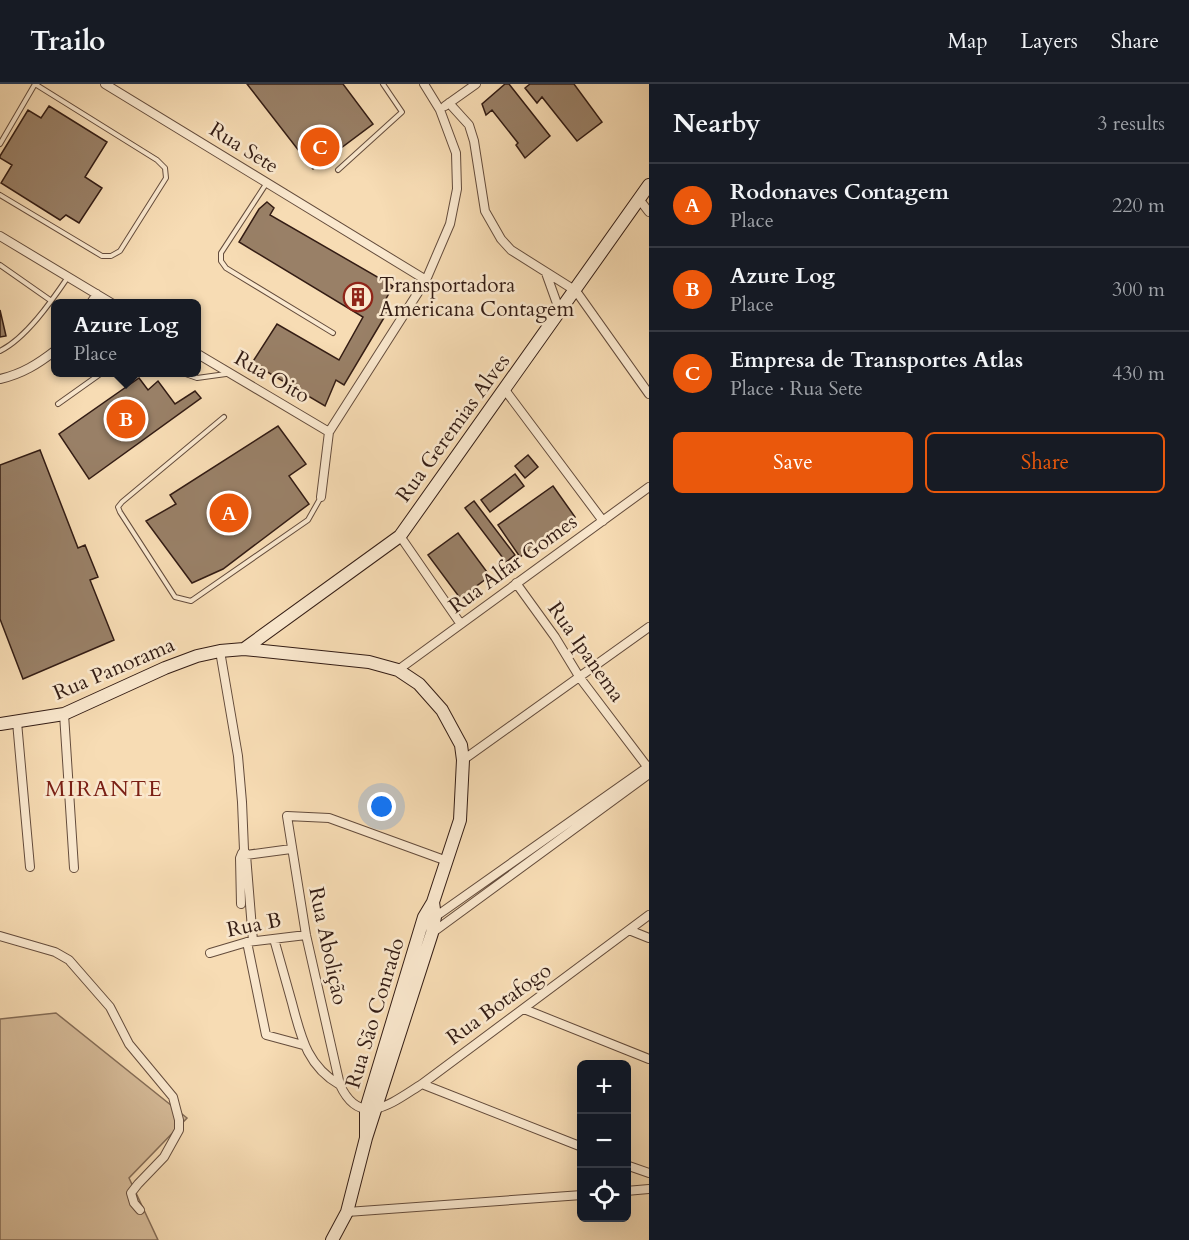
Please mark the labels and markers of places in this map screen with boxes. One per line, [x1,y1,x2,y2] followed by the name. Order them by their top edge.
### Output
[300,124,340,170] pin: C
[379,271,574,324] place label: Transportadora Americana Contagem
[342,281,374,313] building icon: Transportadora Americana Contagem
[106,396,146,442] pin: B
[210,490,248,536] pin: A

